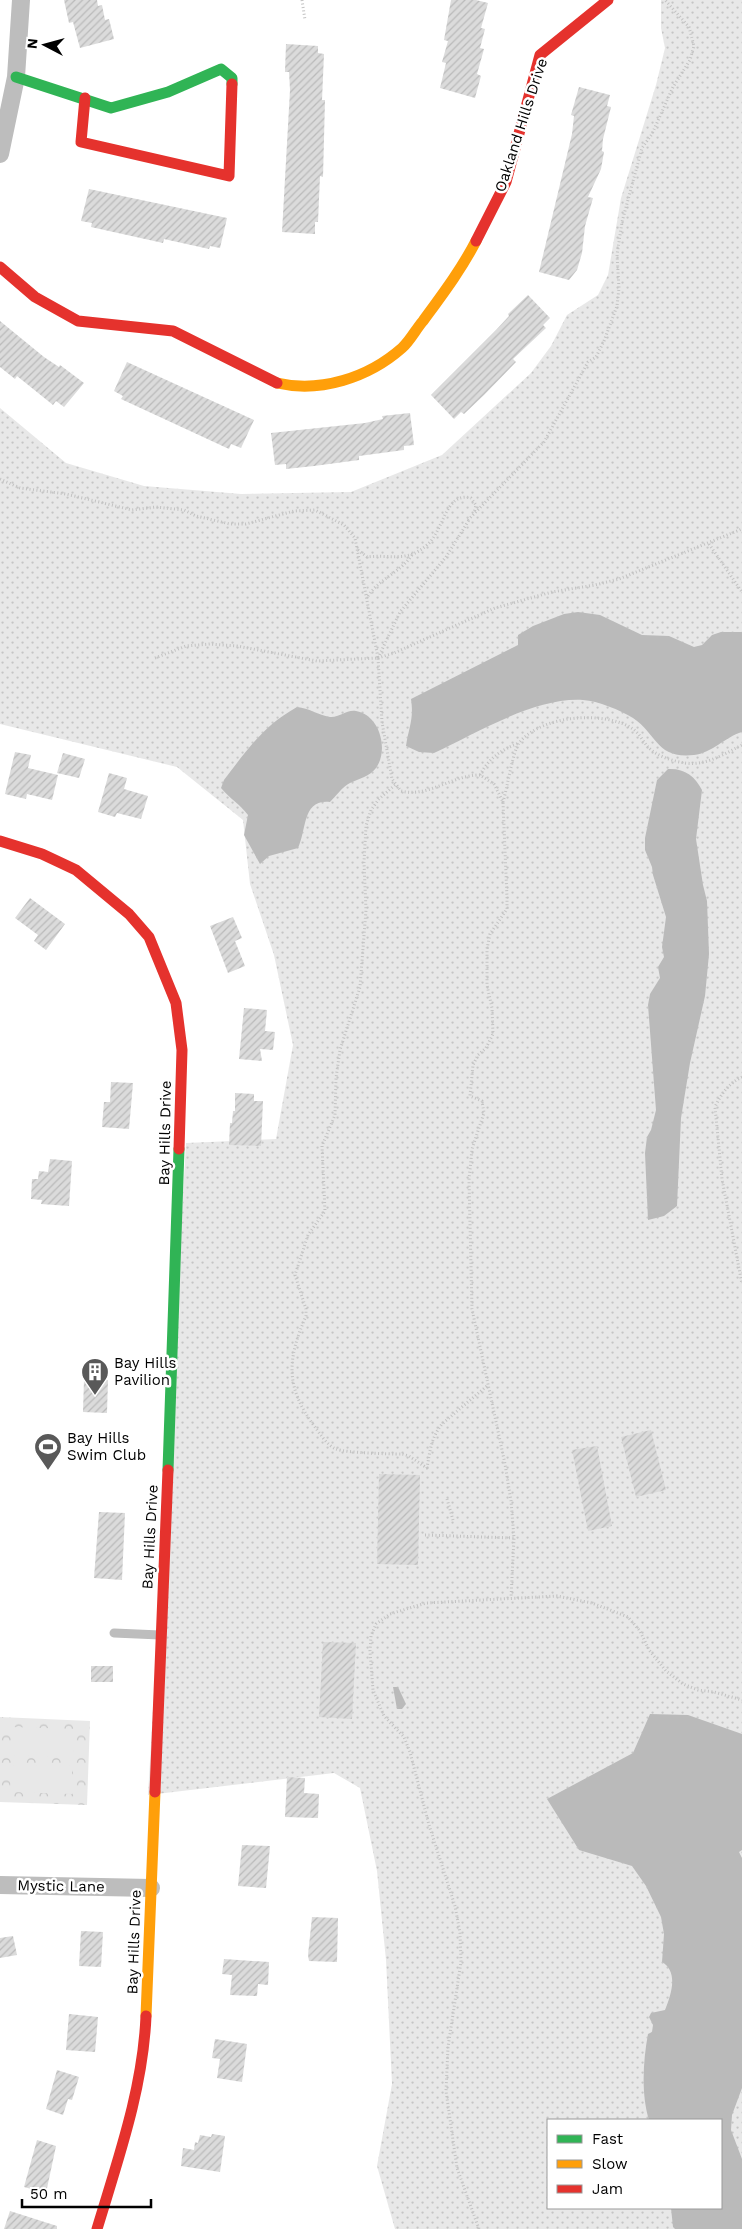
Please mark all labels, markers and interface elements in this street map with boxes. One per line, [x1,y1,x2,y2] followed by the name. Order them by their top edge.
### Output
[20,20,70,70] north arrow
[24,38,41,50] text: N
[491,56,551,194] street label: Oakland Hills Drive
[155,1080,175,1186] street label: Bay Hills Drive
[114,1354,177,1389] place label: Bay Hills Pavilion
[80,1357,110,1396] building icon: Bay Hills Pavilion
[67,1429,146,1464] place label: Bay Hills Swim Club
[33,1432,63,1471] sports icon: Bay Hills Swim Club
[138,1484,162,1590] street label: Bay Hills Drive
[17,1876,105,1896] street label: Mystic Lane
[123,1889,145,1995] street label: Bay Hills Drive
[547,2119,722,2209] legend
[592,2130,624,2148] text: Fast
[592,2155,628,2173] text: Slow
[22,2176,151,2208] scale bar
[592,2180,623,2198] text: Jam
[30,2185,67,2203] text: 50 m

